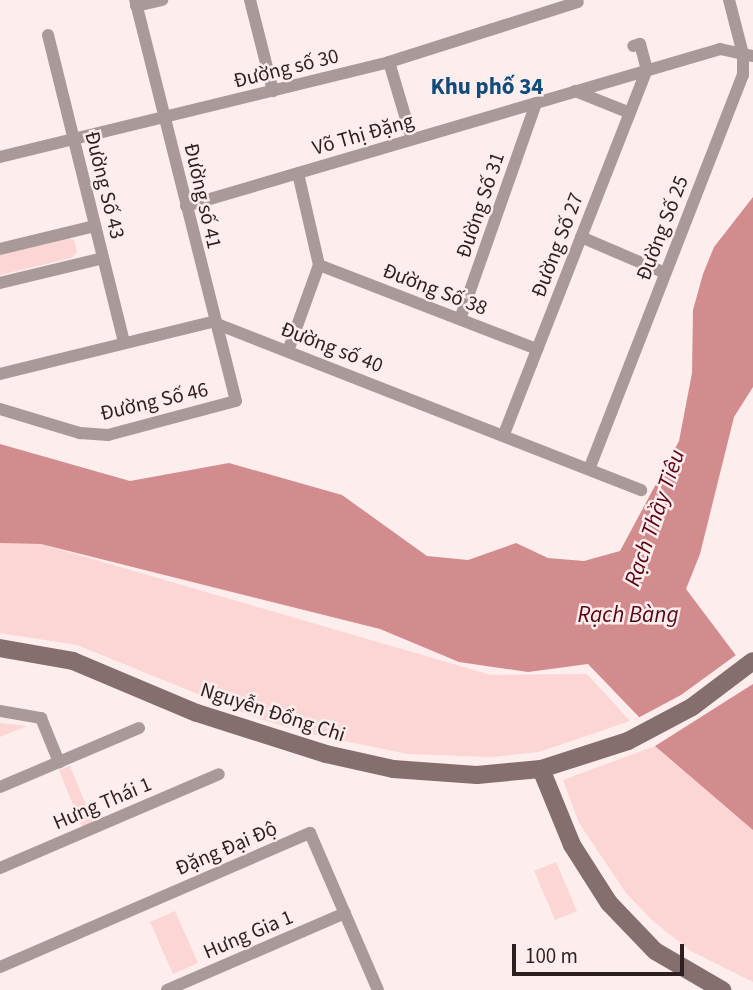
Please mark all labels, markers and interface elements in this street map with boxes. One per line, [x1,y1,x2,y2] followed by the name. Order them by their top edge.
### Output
[231,43,341,93] street label: Đường số 30
[431,73,543,101] district label: Khu phố 34
[309,108,417,160] street label: Võ Thị Đặng
[79,129,131,241] street label: Đường Số 43
[179,141,227,251] street label: Đường số 41
[450,149,510,261] street label: Đường Số 31
[631,172,693,284] street label: Đường Số 25
[526,189,588,301] street label: Đường Số 27
[379,258,491,320] street label: Đường Số 38
[277,316,387,378] street label: Đường số 40
[98,376,210,426] street label: Đường Số 46
[619,446,691,590] water label: Rạch Thầy Tiêu
[577,601,679,629] water label: Rạch Bàng
[197,677,349,747] street label: Nguyễn Đổng Chi
[49,771,155,835] street label: Hưng Thái 1
[171,815,281,881] street label: Đặng Đại Độ
[199,904,297,964] street label: Hưng Gia 1
[515,930,686,974] scale bar
[525,941,578,971] text: 100 m

